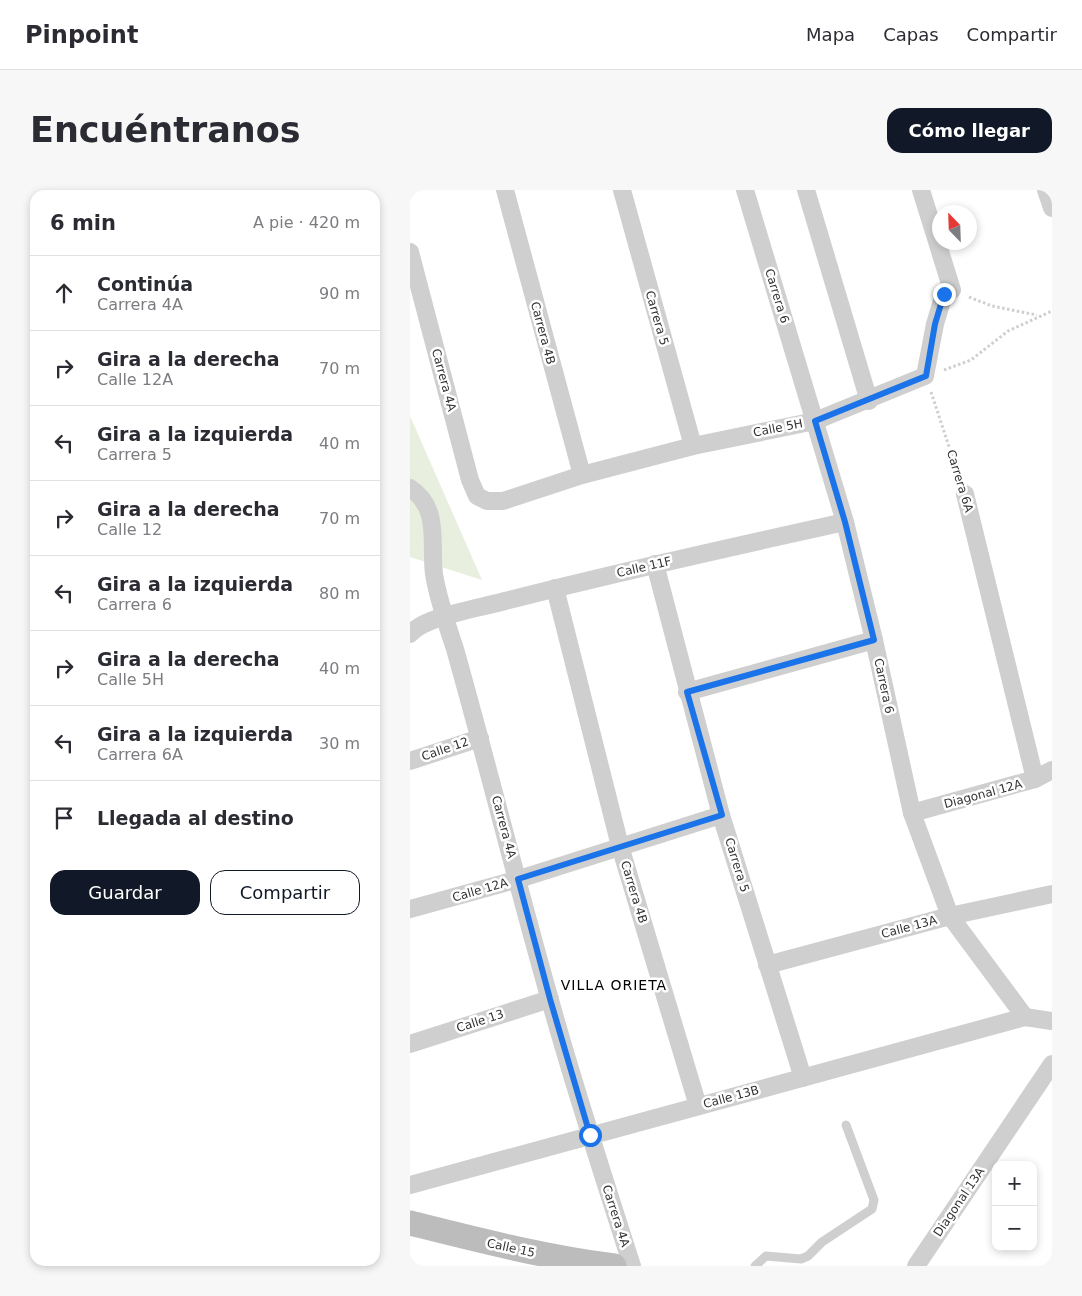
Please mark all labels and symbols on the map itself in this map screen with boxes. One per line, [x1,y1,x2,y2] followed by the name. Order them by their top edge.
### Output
[932,205,977,250] north arrow
[762,267,792,325] street label: Carrera 6
[933,283,956,306] route end
[643,289,671,347] street label: Carrera 5
[528,300,558,366] street label: Carrera 4B
[429,347,459,414] street label: Carrera 4A
[752,416,804,440] street label: Calle 5H
[944,448,976,515] street label: Carrera 6A
[615,554,673,580] street label: Calle 11F
[871,657,897,715] street label: Carrera 6
[420,734,470,764] street label: Calle 12
[942,777,1024,811] street label: Diagonal 12A
[489,794,519,861] street label: Carrera 4A
[722,836,752,894] street label: Carrera 5
[618,859,650,925] street label: Carrera 4B
[451,875,510,905] street label: Calle 12A
[880,913,939,941] street label: Calle 13A
[561,977,667,993] district label: VILLA ORIETA
[455,1007,505,1035] street label: Calle 13
[702,1083,760,1111] street label: Calle 13B
[579,1124,602,1147] route start
[931,1164,988,1239] street label: Diagonal 13A
[599,1183,633,1250] street label: Carrera 4A
[486,1236,536,1260] street label: Calle 15

